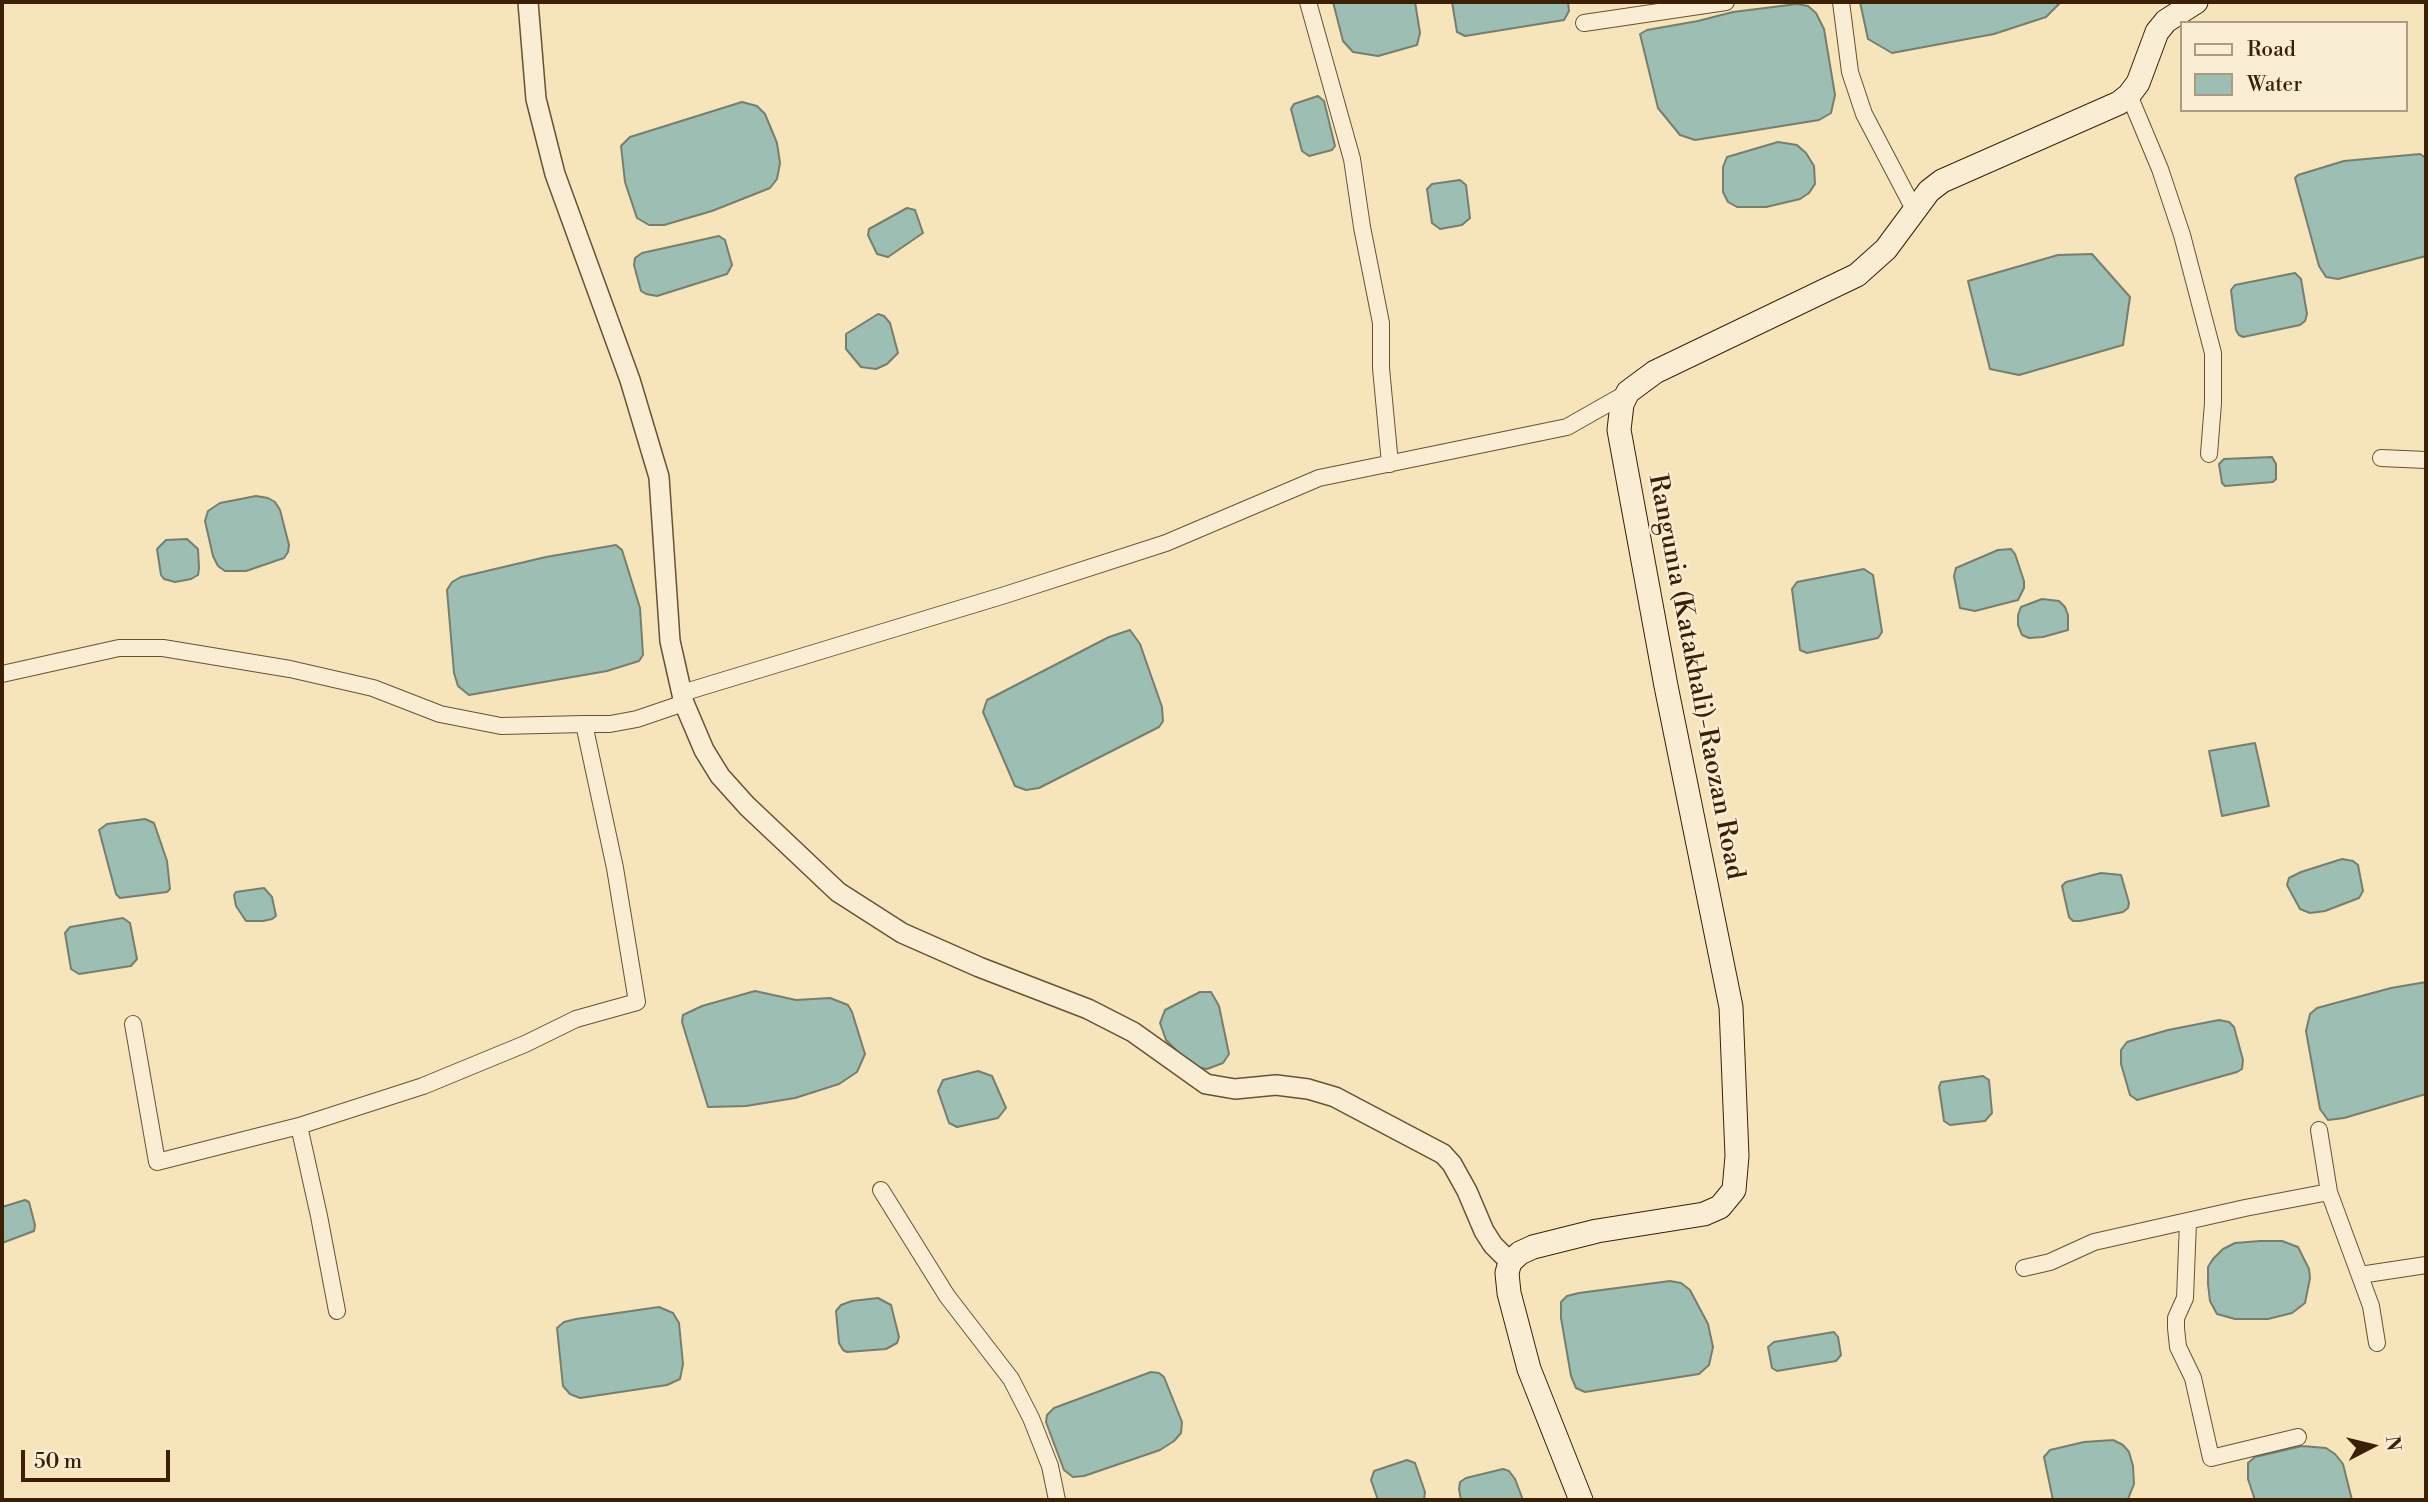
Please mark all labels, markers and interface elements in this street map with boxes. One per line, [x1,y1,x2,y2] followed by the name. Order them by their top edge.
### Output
[2180,21,2407,112] legend
[2247,37,2296,63] text: Road
[2247,72,2302,98] text: Water
[1640,472,1750,882] street label: Rangunia (Katakhali)-Raozan Road
[2337,1411,2407,1481] north arrow
[2380,1435,2406,1452] text: N
[24,1436,173,1480] scale bar
[34,1449,82,1475] text: 50 m

